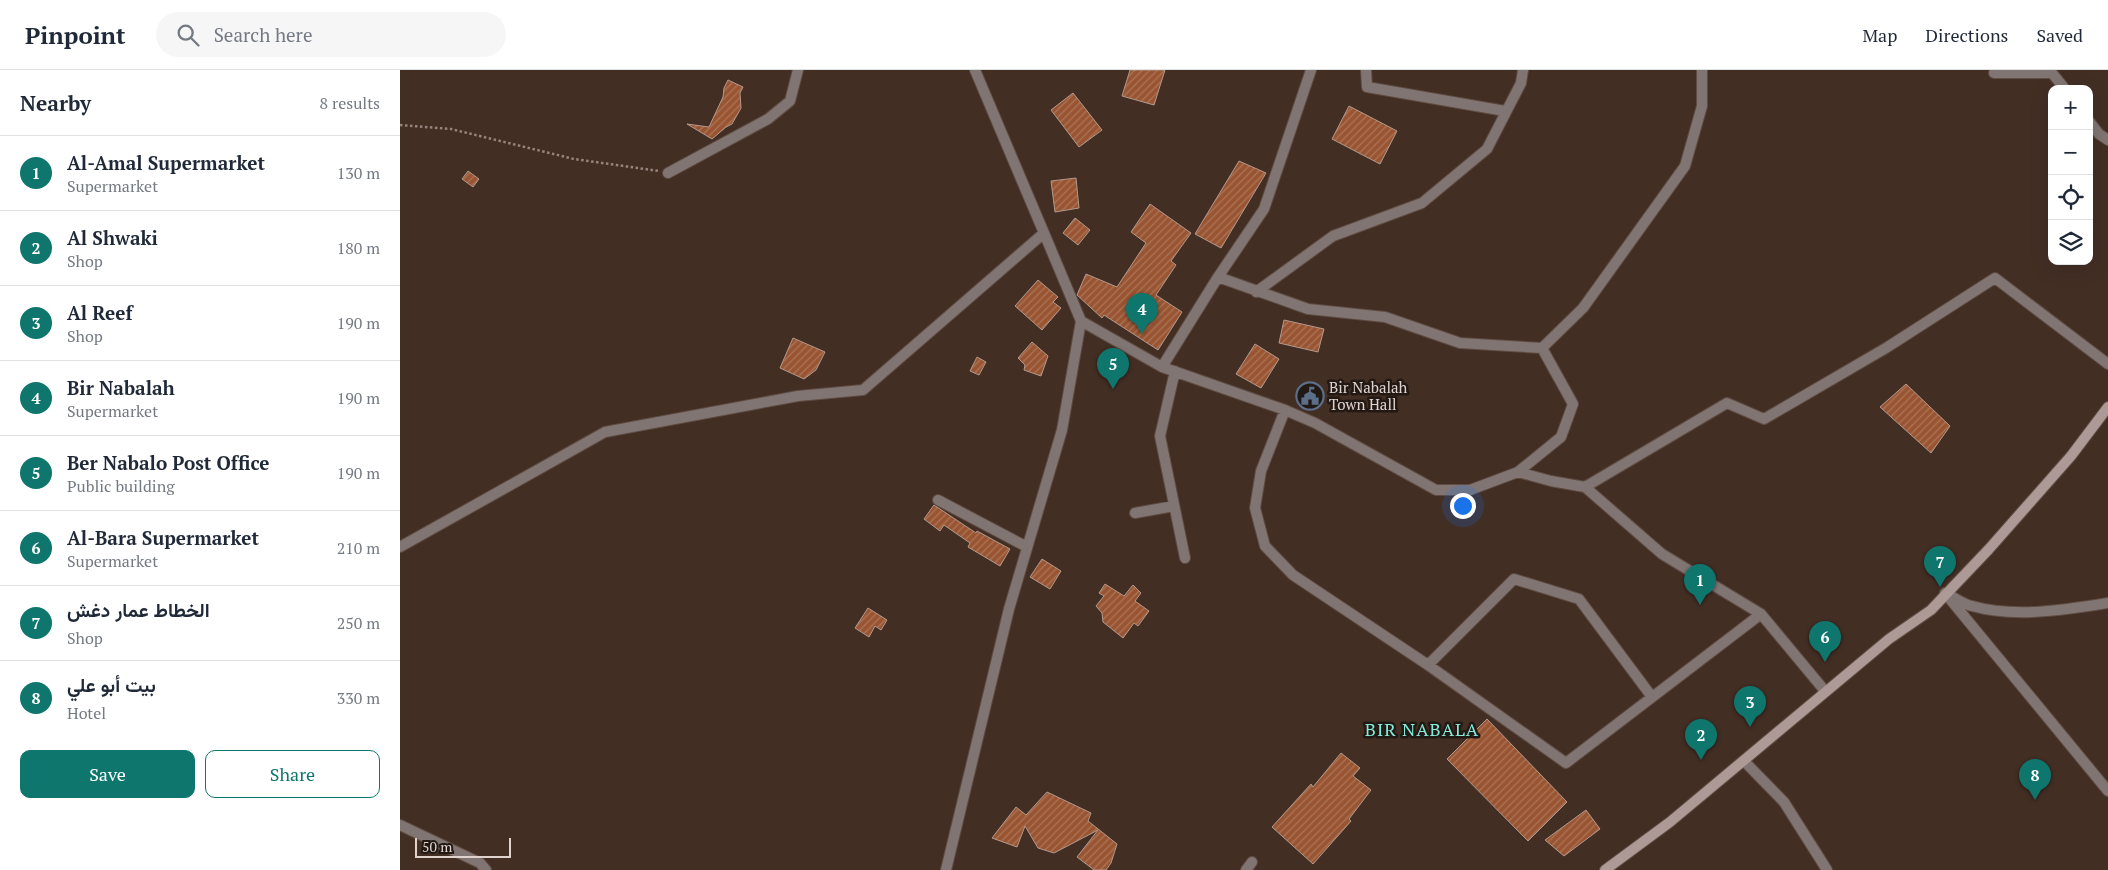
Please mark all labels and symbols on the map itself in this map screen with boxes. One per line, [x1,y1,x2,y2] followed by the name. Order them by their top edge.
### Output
[1126,293,1158,334] pin: 4
[1097,348,1129,389] pin: 5
[1329,377,1408,414] place label: Bir Nabalah Town Hall
[1295,381,1325,411] public building icon: Bir Nabalah Town Hall
[1450,493,1476,519] your location
[1924,546,1956,587] pin: 7
[1684,564,1716,605] pin: 1
[1809,621,1841,662] pin: 6
[1734,686,1766,727] pin: 3
[1365,717,1479,741] district label: BIR NABALA
[1685,719,1717,760] pin: 2
[2019,759,2051,800] pin: 8
[415,835,511,858] scale bar

